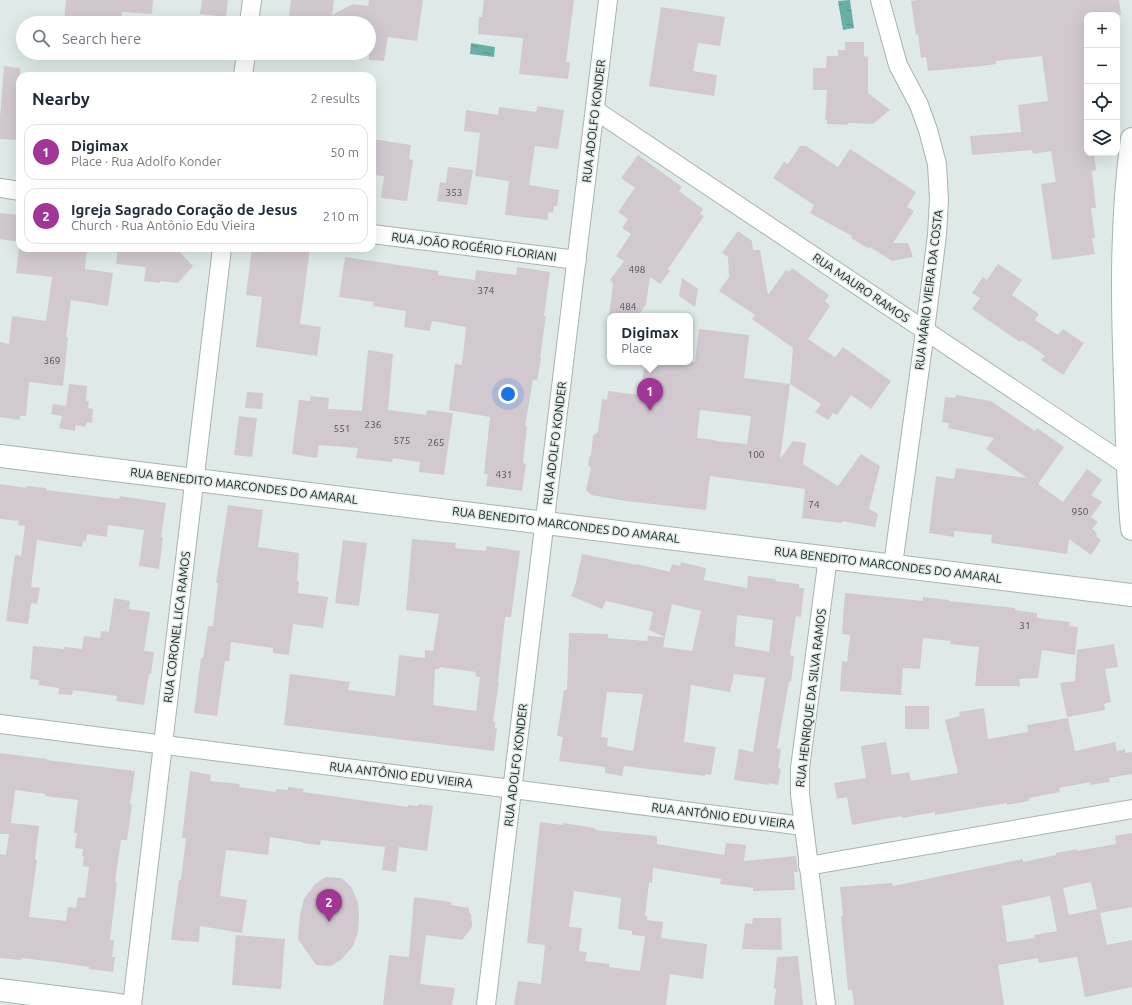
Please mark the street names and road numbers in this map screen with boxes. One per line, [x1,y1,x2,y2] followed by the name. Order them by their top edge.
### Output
[580,58,608,183] street label: RUA ADOLFO KONDER
[912,209,945,371] street label: RUA MÁRIO VIEIRA DA COSTA
[391,230,557,263] street label: RUA JOÃO ROGÉRIO FLORIANI
[810,250,912,325] street label: RUA MAURO RAMOS
[541,380,569,505] street label: RUA ADOLFO KONDER
[130,465,359,506] street label: RUA BENEDITO MARCONDES DO AMARAL
[452,504,681,545] street label: RUA BENEDITO MARCONDES DO AMARAL
[774,544,1003,585] street label: RUA BENEDITO MARCONDES DO AMARAL
[161,550,192,704] street label: RUA CORONEL LICA RAMOS
[793,608,828,788] street label: RUA HENRIQUE DA SILVA RAMOS
[502,702,530,827] street label: RUA ADOLFO KONDER
[329,759,474,790] street label: RUA ANTÔNIO EDU VIEIRA
[651,800,796,831] street label: RUA ANTÔNIO EDU VIEIRA

